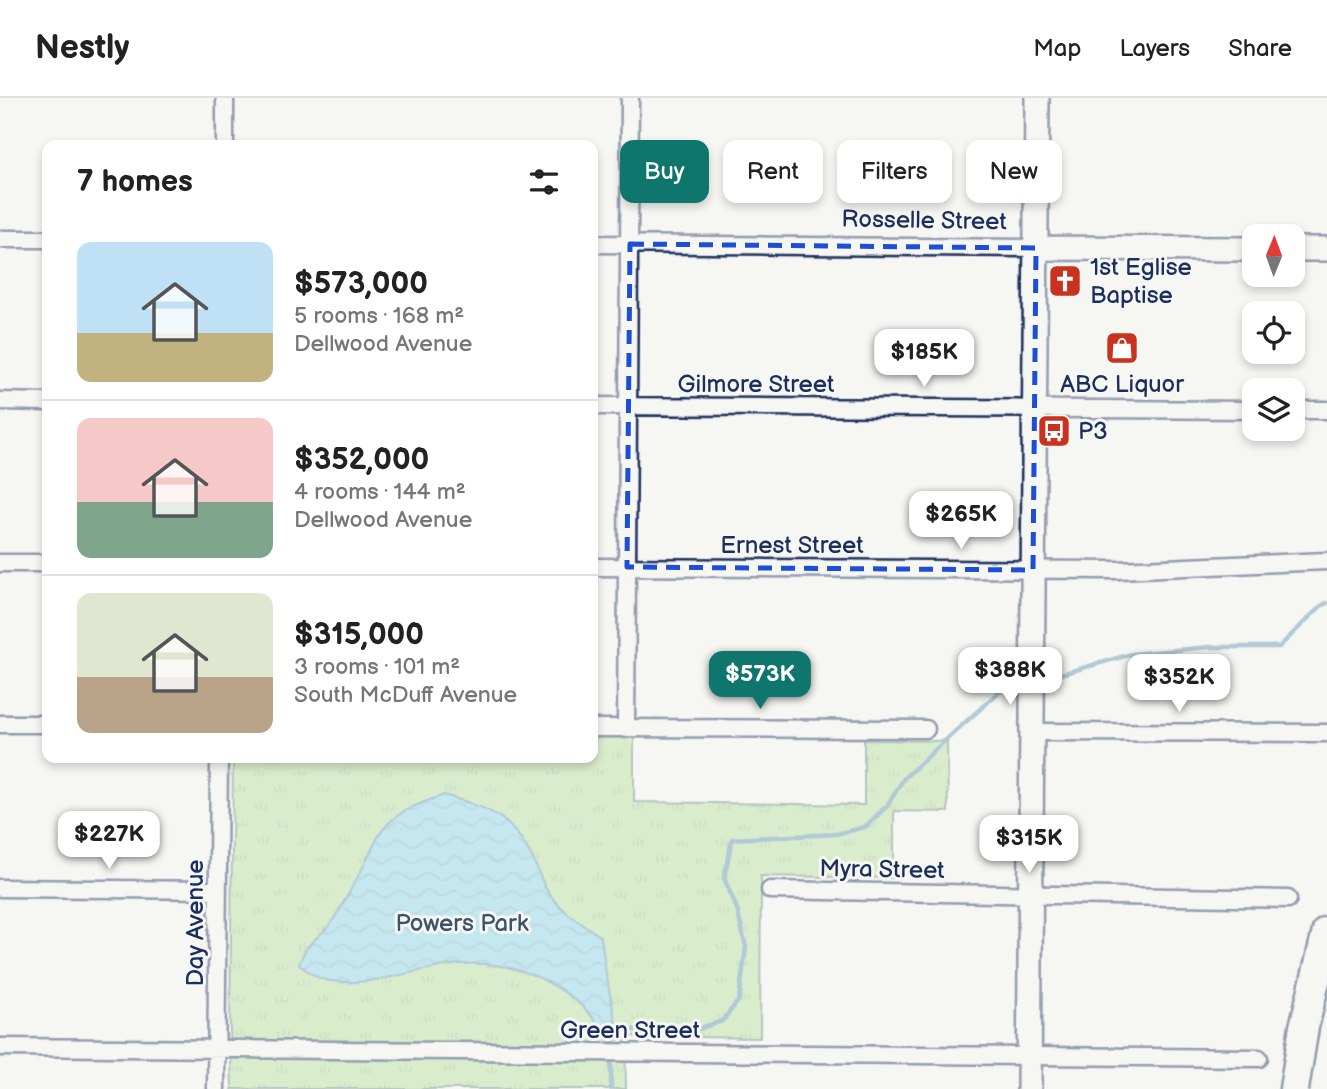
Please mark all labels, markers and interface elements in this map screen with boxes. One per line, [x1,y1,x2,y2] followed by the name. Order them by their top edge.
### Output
[35,28,129,68] text: Nestly
[1033,34,1081,63] text: Map
[1119,34,1190,63] text: Layers
[1228,34,1292,63] text: Share
[620,140,709,203] chip: Buy
[723,140,823,203] chip: Rent
[837,140,952,203] chip: Filters
[966,140,1062,203] chip: New
[525,163,563,201] icon: filters
[77,164,193,200] text: 7 homes
[841,205,1008,236] street label: Rosselle Street
[1242,224,1306,287] north arrow
[1242,224,1305,441] map controls
[1090,253,1192,310] place label: 1st Eglise Baptise
[1046,262,1084,300] church icon: 1st Eglise Baptise
[294,266,428,302] text: $573,000
[133,270,217,354] icon: home
[1242,301,1305,364] button: locate
[294,302,464,330] text: 5 rooms · 168 m²
[1103,329,1141,367] shop icon: ABC Liquor
[294,330,472,358] text: Dellwood Avenue
[875,330,973,389] pin: $185K
[890,338,958,366] text: $185K
[678,370,835,399] street label: Gilmore Street
[1060,370,1184,399] place label: ABC Liquor
[1242,378,1305,441] button: layers
[1035,412,1073,450] bus stop icon: P3
[1078,417,1108,446] place label: P3
[294,442,429,478] text: $352,000
[133,446,217,530] icon: home
[294,478,466,506] text: 4 rooms · 144 m²
[912,491,1010,551] pin: $265K
[925,500,997,528] text: $265K
[294,506,472,534] text: Dellwood Avenue
[720,531,864,560] street label: Ernest Street
[294,617,424,653] text: $315,000
[133,621,217,705] icon: home
[961,648,1059,707] pin: $388K
[711,652,809,711] pin: $573K
[294,653,460,681] text: 3 rooms · 101 m²
[1130,654,1228,714] pin: $352K
[974,656,1046,684] text: $388K
[725,660,795,688] text: $573K
[1143,663,1215,691] text: $352K
[294,681,517,709] text: South McDuff Avenue
[60,812,158,871] pin: $227K
[980,816,1078,875] pin: $315K
[74,820,144,848] text: $227K
[995,824,1063,852] text: $315K
[819,854,945,885] street label: Myra Street
[181,859,210,987] street label: Day Avenue
[396,909,529,938] park label: Powers Park
[560,1016,701,1045] street label: Green Street

